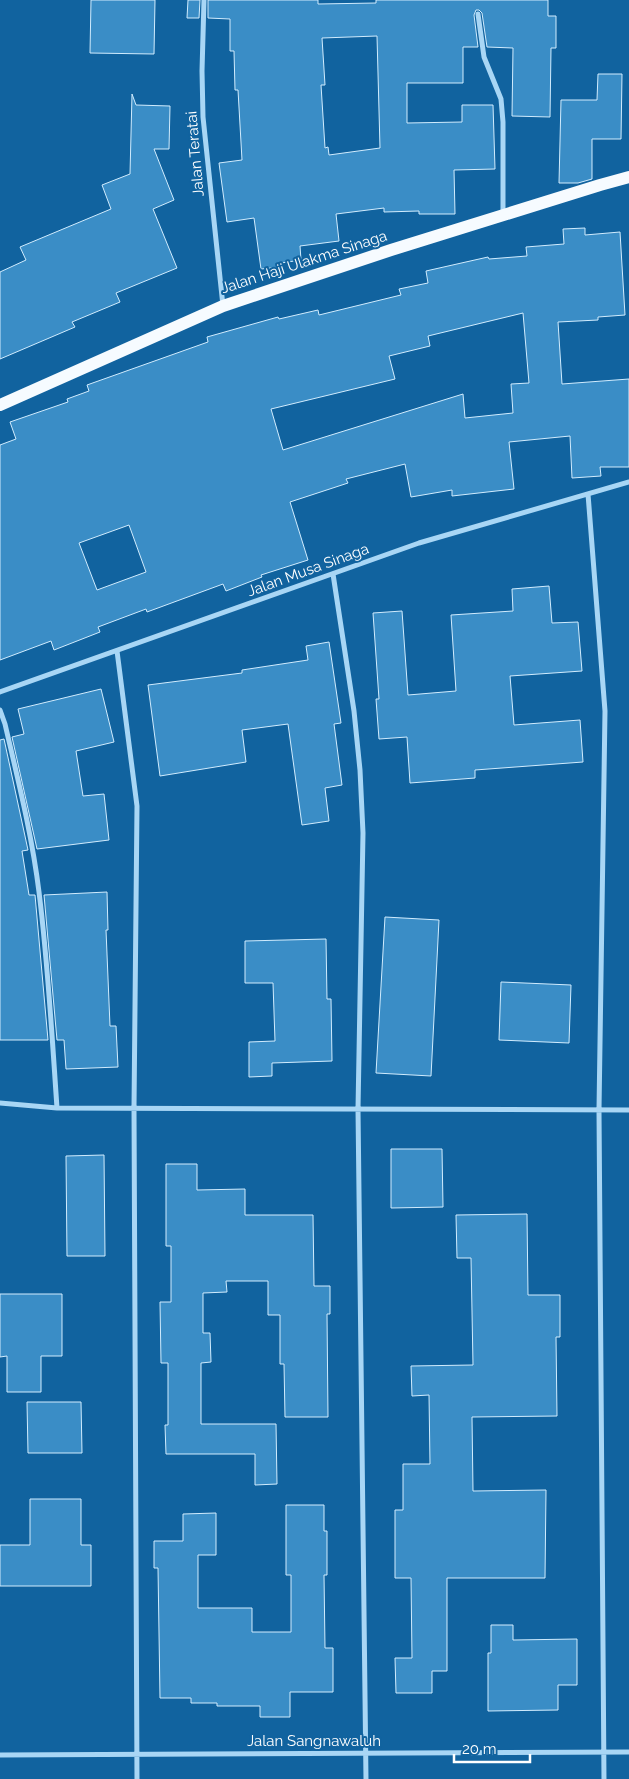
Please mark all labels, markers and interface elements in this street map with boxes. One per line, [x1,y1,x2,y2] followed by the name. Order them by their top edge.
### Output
[182,111,208,197] street label: Jalan Teratai
[219,227,389,297] street label: Jalan Haji Ulakma Sinaga
[245,540,371,600] street label: Jalan Musa Sinaga
[247,1732,381,1750] street label: Jalan Sangnawaluh
[454,1732,530,1764] scale bar
[462,1740,497,1758] text: 20 m

